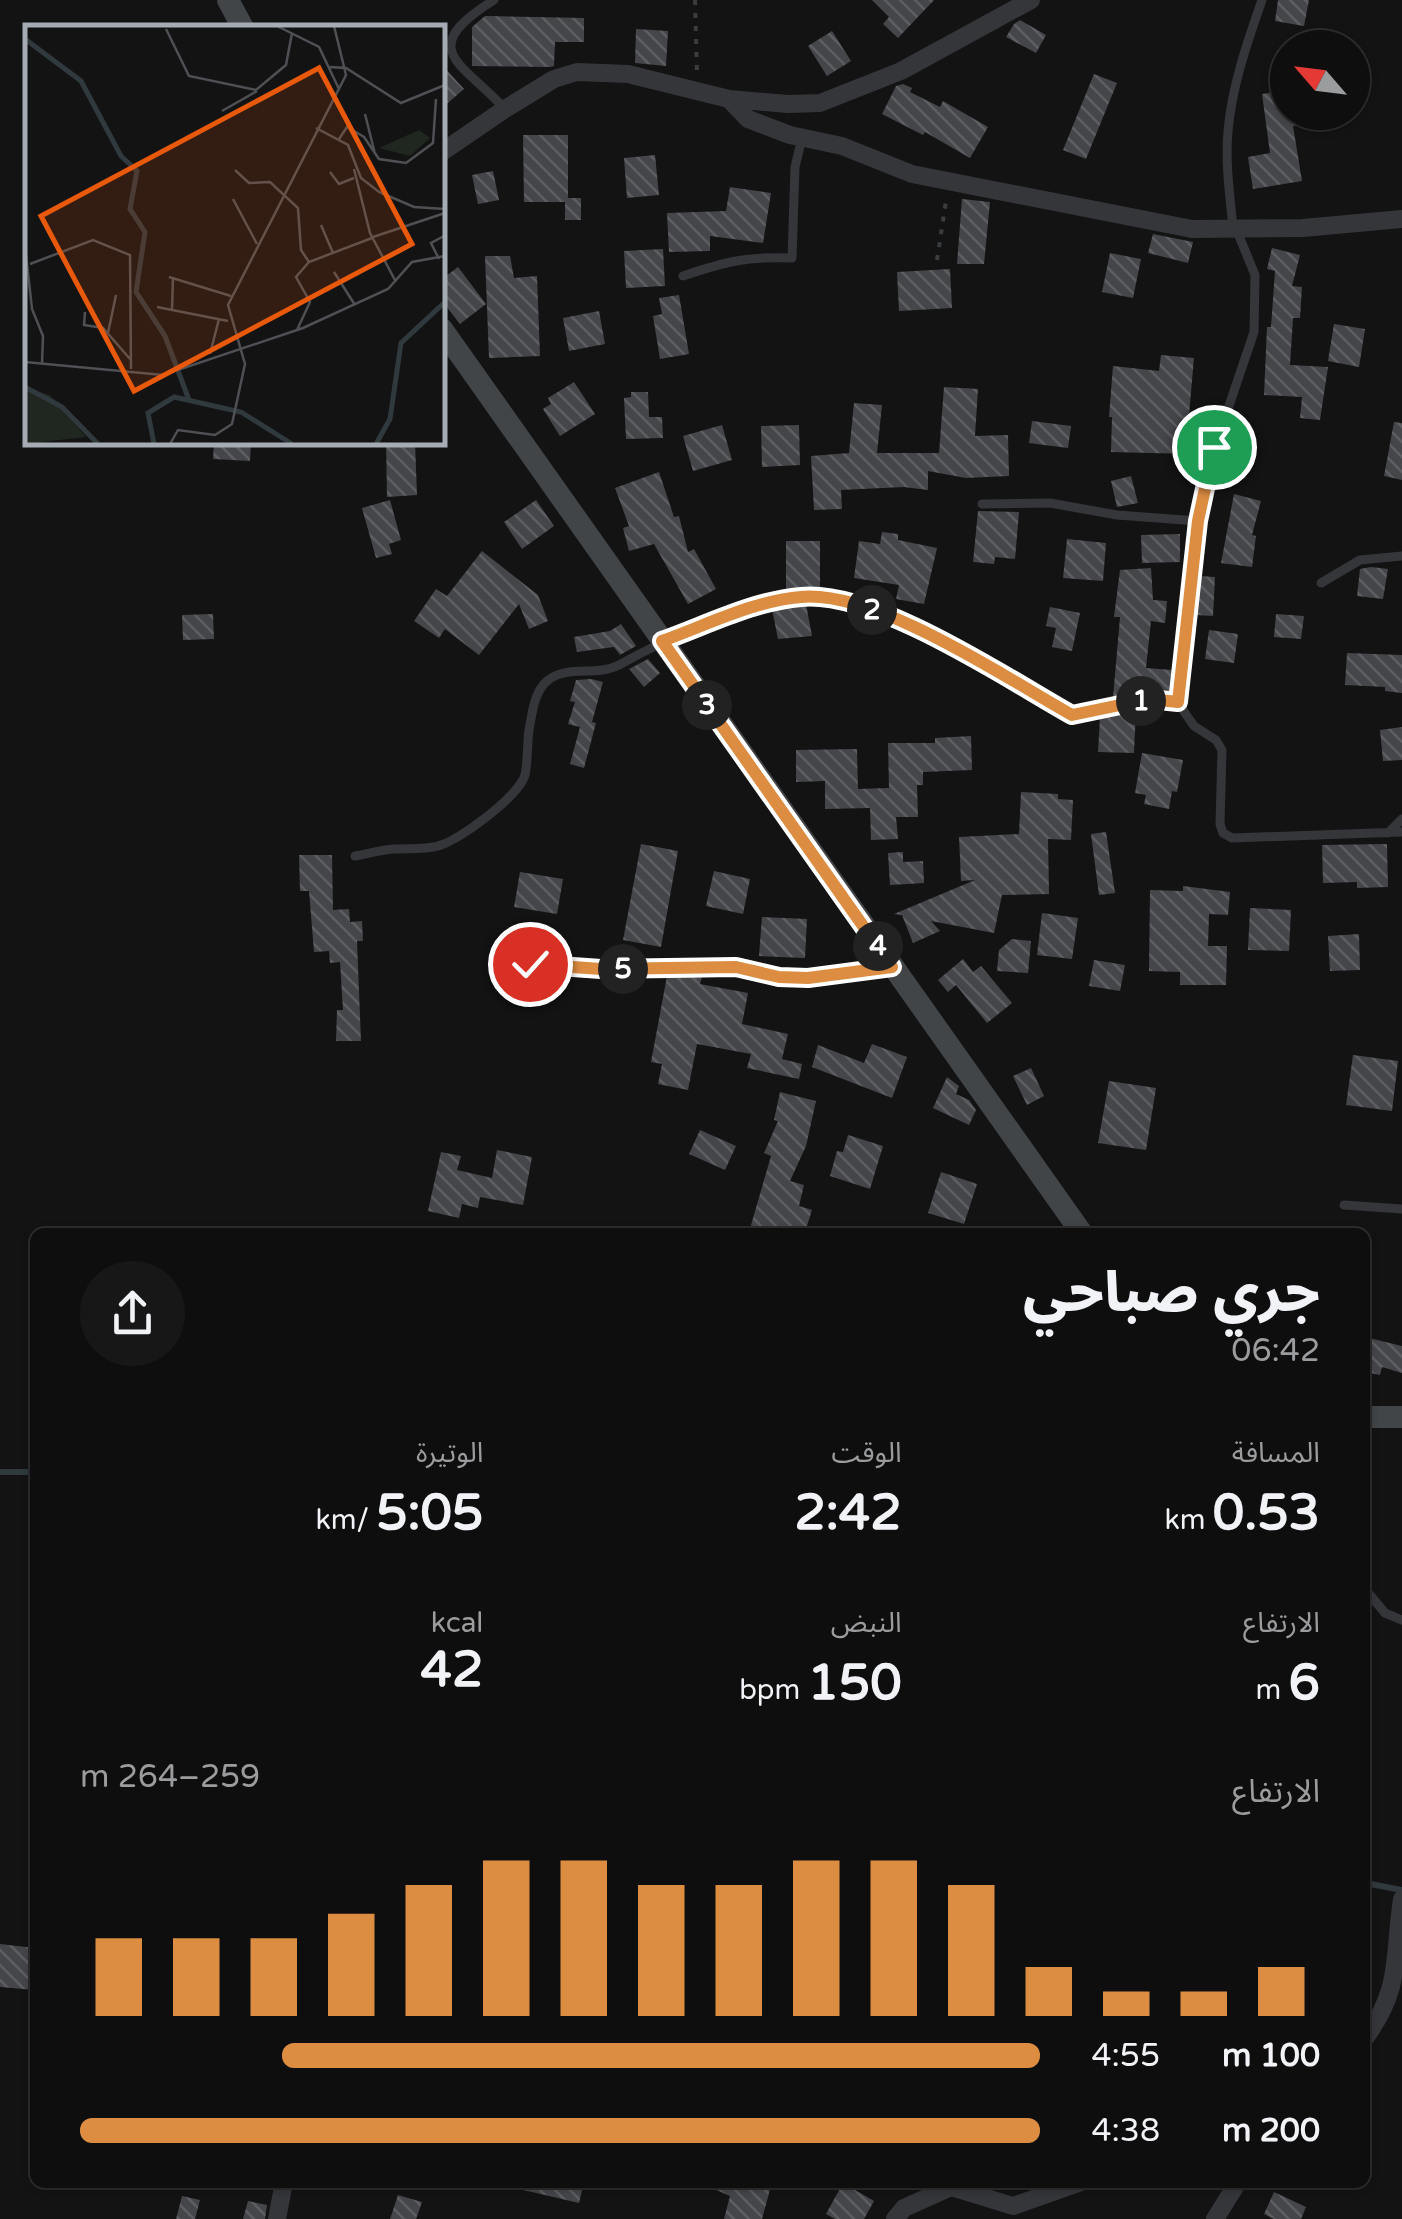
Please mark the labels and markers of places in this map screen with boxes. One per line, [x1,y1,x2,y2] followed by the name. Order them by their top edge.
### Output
[1172,405,1257,490] pin
[847,585,897,635] pin: 2
[1116,676,1166,726] pin: 1
[682,680,732,730] pin: 3
[853,921,903,971] pin: 4
[488,922,573,1007] pin
[598,944,648,994] pin: 5

